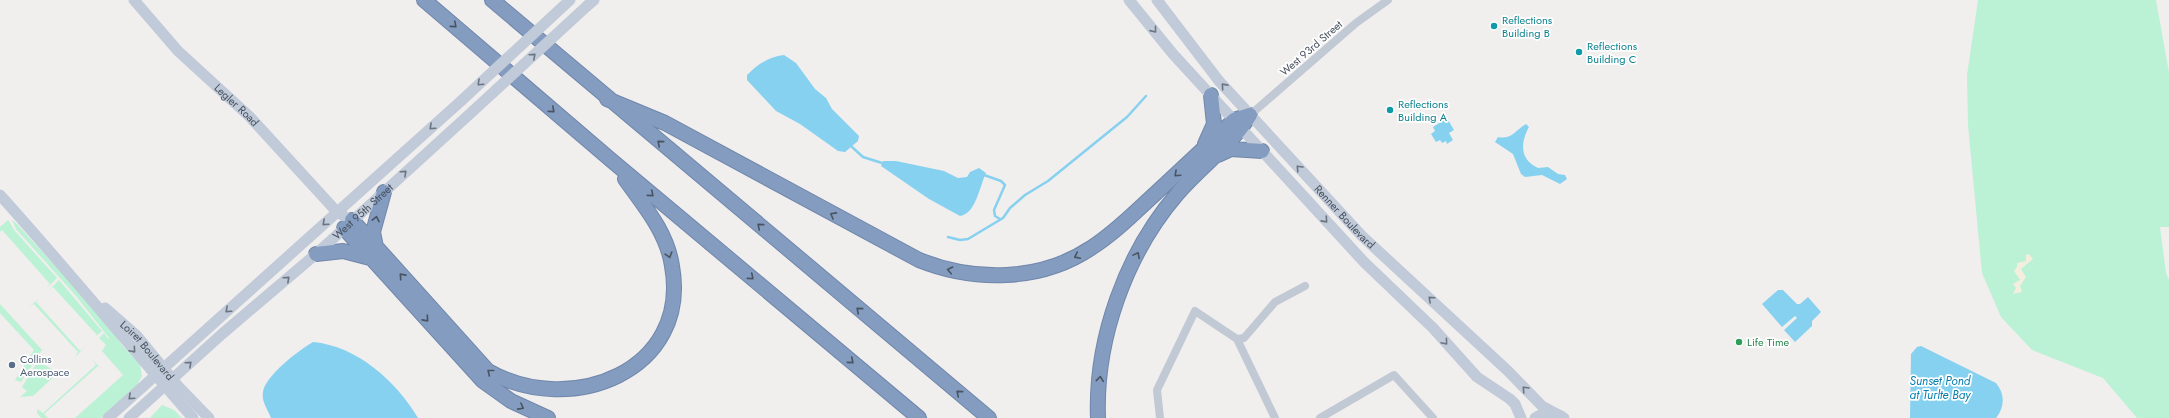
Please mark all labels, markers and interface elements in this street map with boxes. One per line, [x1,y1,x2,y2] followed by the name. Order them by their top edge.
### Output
[1502,12,1553,41] place label: Reflections Building B
[1276,16,1346,80] street label: West 93rd Street
[449,21,456,28] one-way arrow
[1489,21,1499,31] marker: Reflections Building B
[1149,26,1156,33] one-way arrow
[1587,38,1638,67] place label: Reflections Building C
[1574,47,1584,57] marker: Reflections Building C
[528,54,535,61] one-way arrow
[477,79,484,86] one-way arrow
[211,80,263,130] street label: Legler Road
[1221,83,1229,91] one-way arrow
[1398,96,1449,125] place label: Reflections Building A
[1385,105,1395,115] marker: Reflections Building A
[548,106,555,113] one-way arrow
[429,122,436,129] one-way arrow
[657,140,665,147] one-way arrow
[1296,165,1304,173] one-way arrow
[1174,169,1182,176] one-way arrow
[400,171,407,178] one-way arrow
[329,179,397,243] street label: West 95th Street
[1311,181,1379,252] street label: Renner Boulevard
[647,190,654,197] one-way arrow
[830,212,838,219] one-way arrow
[1320,215,1327,222] one-way arrow
[371,216,379,222] one-way arrow
[322,219,330,226] one-way arrow
[757,224,764,231] one-way arrow
[664,251,673,258] one-way arrow
[1074,251,1081,259] one-way arrow
[1132,252,1140,260] one-way arrow
[947,267,954,275] one-way arrow
[746,273,754,280] one-way arrow
[400,274,407,281] one-way arrow
[283,277,290,284] one-way arrow
[1428,296,1436,304] one-way arrow
[225,306,233,313] one-way arrow
[857,307,864,314] one-way arrow
[421,315,428,322] one-way arrow
[117,317,178,384] street label: Loiret Boulevard
[1747,334,1789,350] place label: Life Time
[1441,337,1448,345] one-way arrow
[1734,337,1744,347] marker: Life Time
[129,345,136,353] one-way arrow
[20,351,70,380] place label: Collins Aerospace
[846,356,853,363] one-way arrow
[7,360,17,370] marker: Collins Aerospace
[184,361,192,368] one-way arrow
[487,370,495,377] one-way arrow
[1910,372,1972,404] water label: Sunset Pond at Turlte Bay
[1095,376,1104,382] one-way arrow
[1522,386,1530,394] one-way arrow
[956,390,964,397] one-way arrow
[129,392,136,399] one-way arrow
[517,402,524,409] one-way arrow

